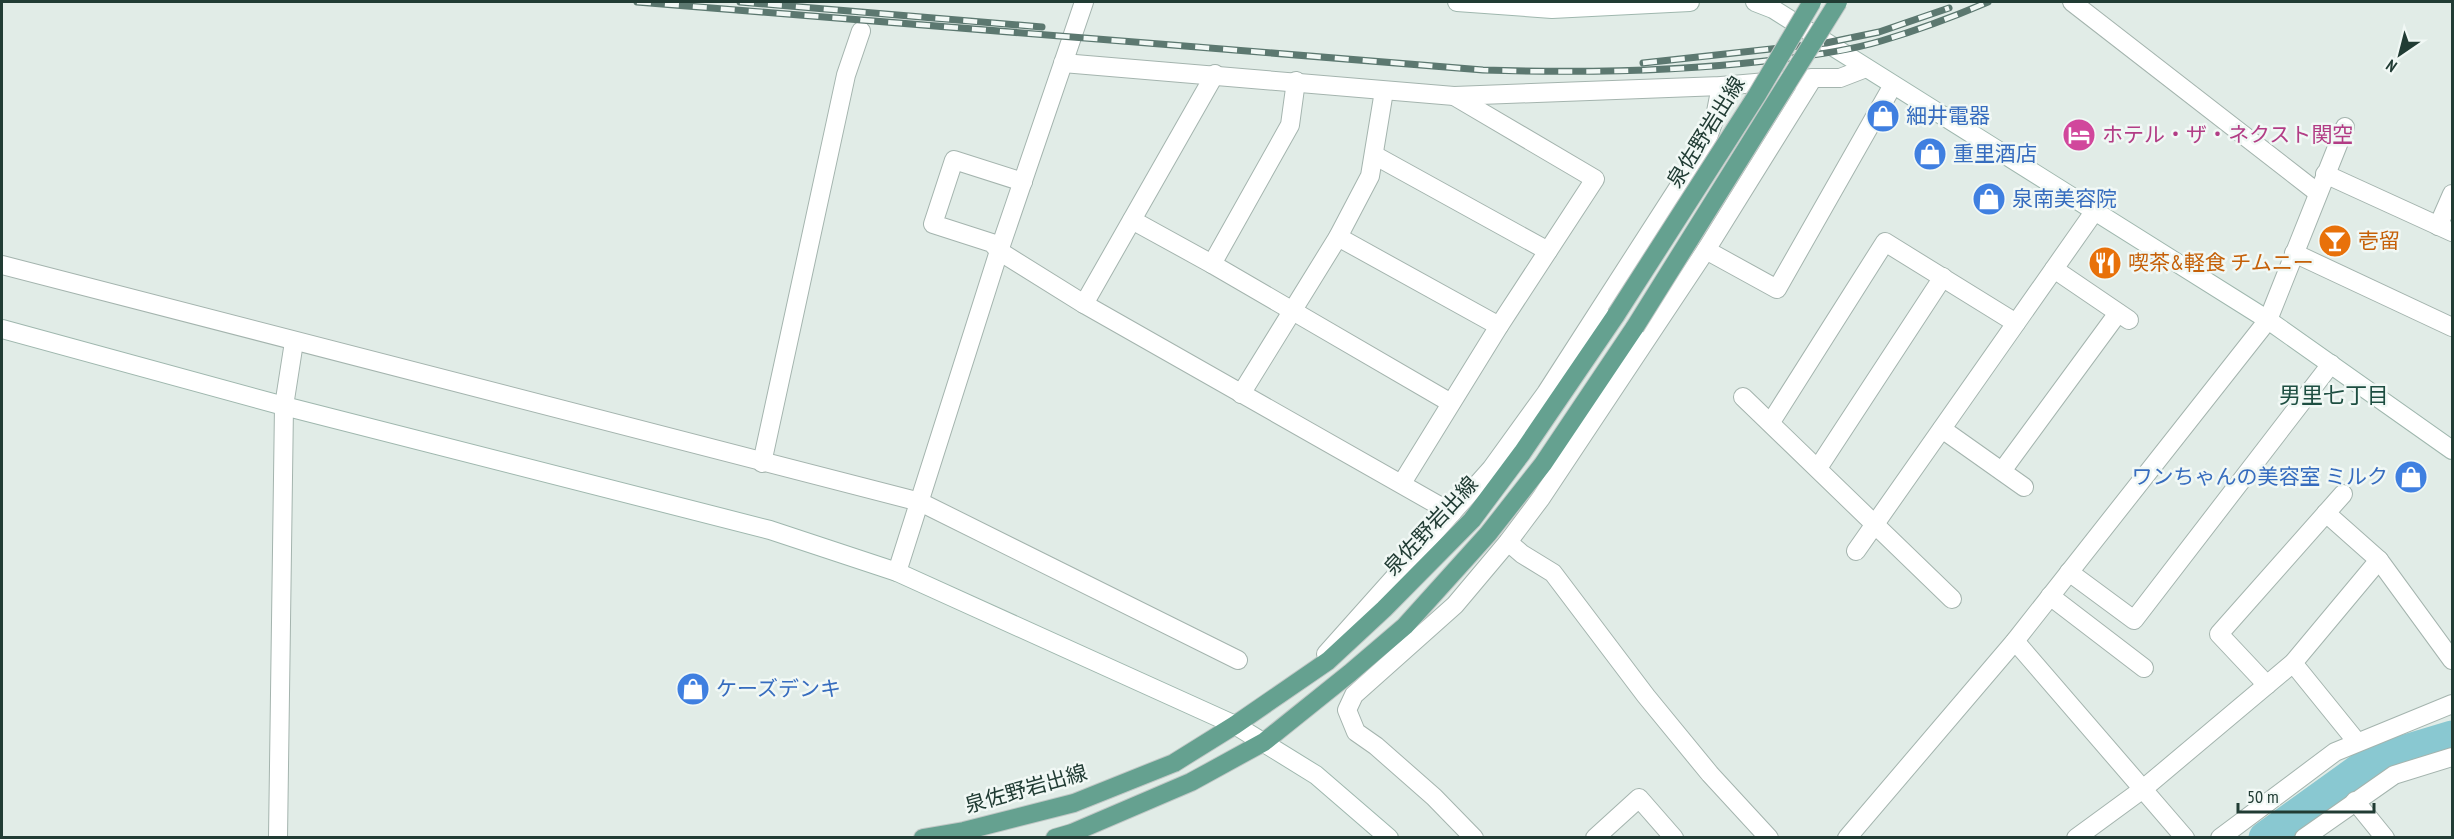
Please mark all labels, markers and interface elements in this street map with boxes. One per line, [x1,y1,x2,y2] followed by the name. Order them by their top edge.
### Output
[2370,24,2430,84] north arrow
[2382,56,2401,77] text: N
[1661,71,1750,192] street label: 泉佐野岩出線
[1865,98,1901,134] shop icon: 細井電器
[1906,102,1990,129] place label: 細井電器
[2061,117,2097,153] hotel icon: ホテル・ザ・ネクスト関空
[2102,121,2353,148] place label: ホテル・ザ・ネクスト関空
[1912,136,1948,172] shop icon: 重里酒店
[1953,140,2037,167] place label: 重里酒店
[1971,181,2007,217] shop icon: 泉南美容院
[2012,185,2117,212] place label: 泉南美容院
[2317,223,2353,259] bar icon: 壱留
[2358,227,2400,254] place label: 壱留
[2087,245,2123,281] restaurant icon: 喫茶&軽食 チムニー
[2128,249,2314,276] place label: 喫茶&軽食 チムニー
[2279,381,2389,409] district label: 男里七丁目
[2393,459,2429,495] shop icon: ワンちゃんの美容室 ミルク
[2132,463,2388,490] place label: ワンちゃんの美容室 ミルク
[1378,470,1483,581] street label: 泉佐野岩出線
[675,671,711,707] shop icon: ケーズデンキ
[716,675,841,702] place label: ケーズデンキ
[962,758,1090,819] street label: 泉佐野岩出線
[2238,776,2374,814] scale bar
[2247,785,2279,808] text: 50 m

